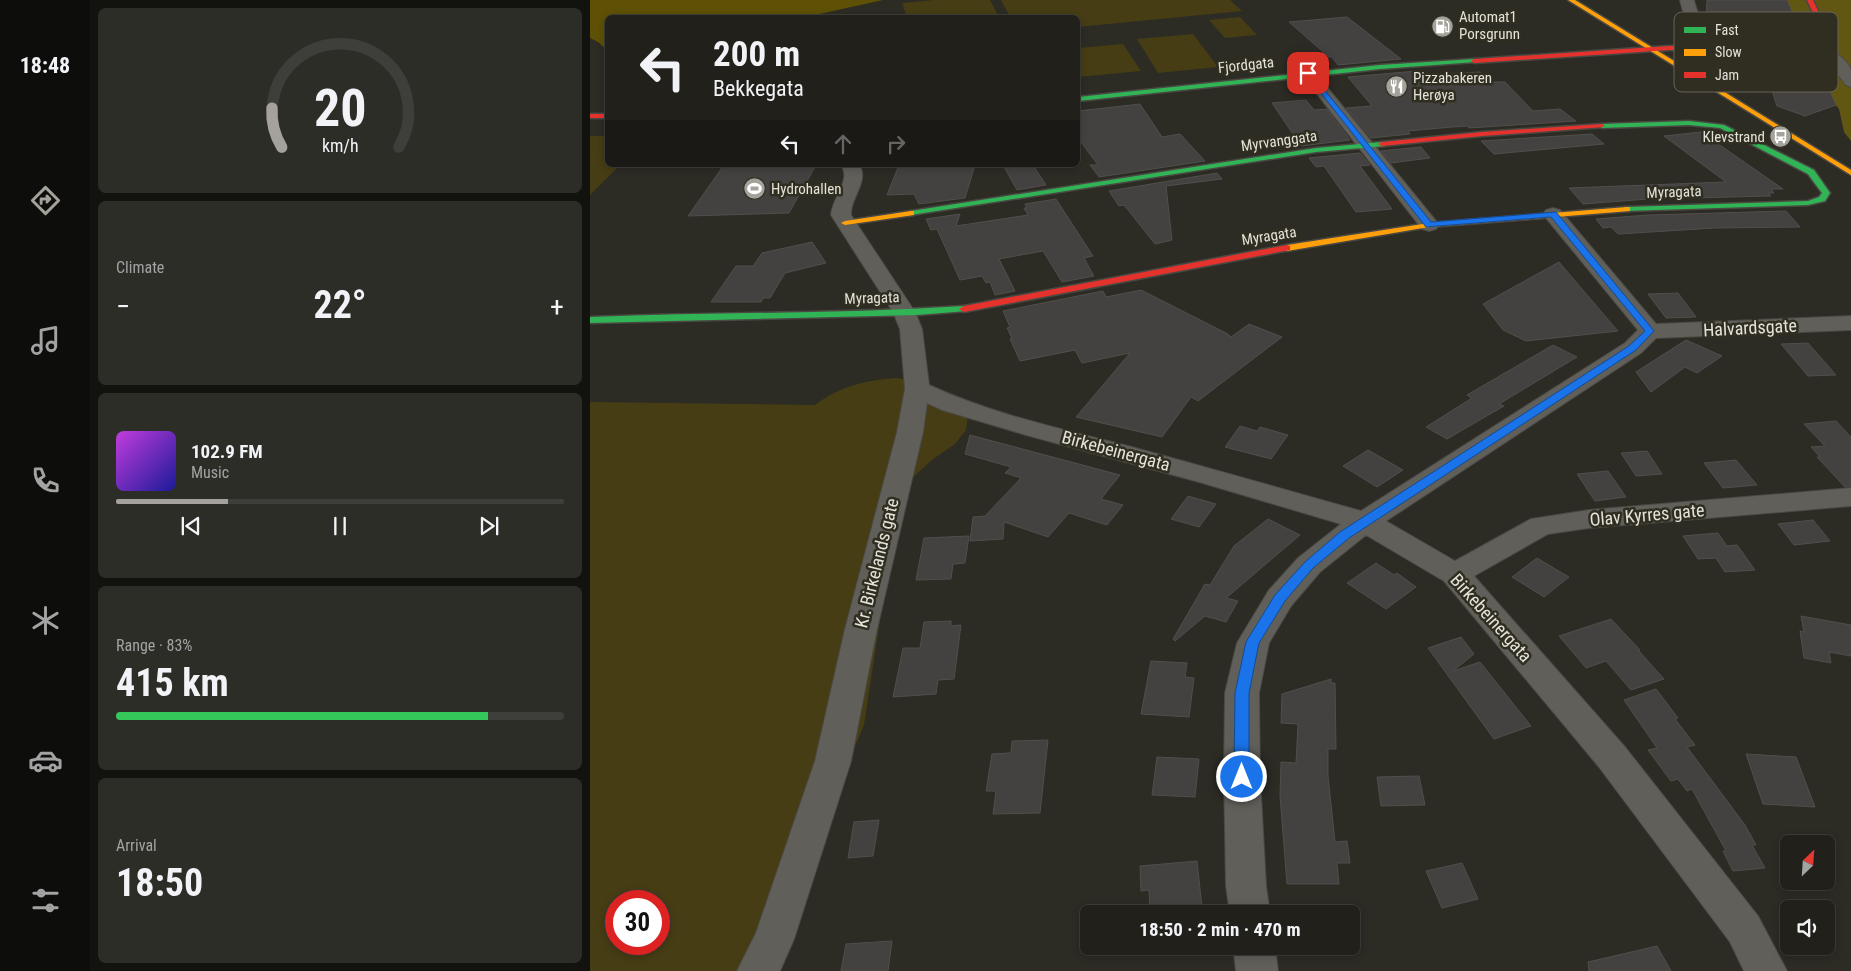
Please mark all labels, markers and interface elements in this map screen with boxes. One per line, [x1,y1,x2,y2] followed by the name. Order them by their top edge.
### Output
[1459,8,1520,43] place label: Automat1 Porsgrunn
[1674,12,1838,92] legend
[1431,14,1455,38] fuel station icon: Automat1 Porsgrunn
[1715,22,1739,38] text: Fast
[713,34,800,75] text: 200 m
[630,35,695,100] icon: left
[1715,44,1742,60] text: Slow
[1287,52,1329,94] pin
[20,53,70,78] text: 18:48
[1217,53,1275,77] street label: Fjordgata
[1294,59,1322,87] icon: arrive
[1715,67,1739,83] text: Jam
[1413,69,1492,104] place label: Pizzabakeren Herøya
[1385,75,1409,99] restaurant icon: Pizzabakeren Herøya
[713,76,804,101] text: Bekkegata
[314,78,366,139] text: 20
[1769,125,1793,149] bus stop icon: Klevstrand
[1240,127,1318,155] street label: Myrvanggata
[1703,128,1765,146] place label: Klevstrand
[776,130,804,158] icon: left
[829,130,857,158] icon: ahead
[882,130,910,158] icon: right
[322,135,358,156] text: km/h
[743,177,767,201] sports icon: Hydrohallen
[771,180,841,198] place label: Hydrohallen
[1646,182,1702,202] street label: Myragata
[28,183,63,218] icon: directions
[1240,223,1298,249] street label: Myragata
[116,258,164,277] text: Climate
[313,283,367,327] text: 22°
[844,288,900,308] street label: Myragata
[116,290,130,323] text: −
[550,290,564,323] text: +
[1703,315,1797,340] street label: Halvardsgate
[28,323,63,358] icon: music
[1060,426,1173,475] street label: Birkebeinergata
[191,440,263,463] text: 102.9 FM
[28,463,63,498] icon: phone
[191,463,229,482] text: Music
[850,496,903,630] street label: Kr. Birkelands gate
[1589,499,1705,530] street label: Olav Kyrres gate
[177,512,205,540] icon: previous
[326,512,354,540] icon: pause
[475,512,503,540] icon: next
[1446,569,1536,666] street label: Birkebeinergata
[28,603,63,638] icon: climate
[116,636,192,655] text: Range · 83%
[116,661,229,705] text: 415 km
[28,743,63,778] icon: car
[1215,750,1267,802] position arrow
[1780,835,1835,890] north arrow
[1780,835,1835,955] map controls
[116,836,157,855] text: Arrival
[116,861,203,905] text: 18:50
[28,883,63,918] icon: filters
[605,890,670,955] speed limit sign: 30
[1780,900,1835,955] button: sound
[1139,918,1301,941] text: 18:50 · 2 min · 470 m

